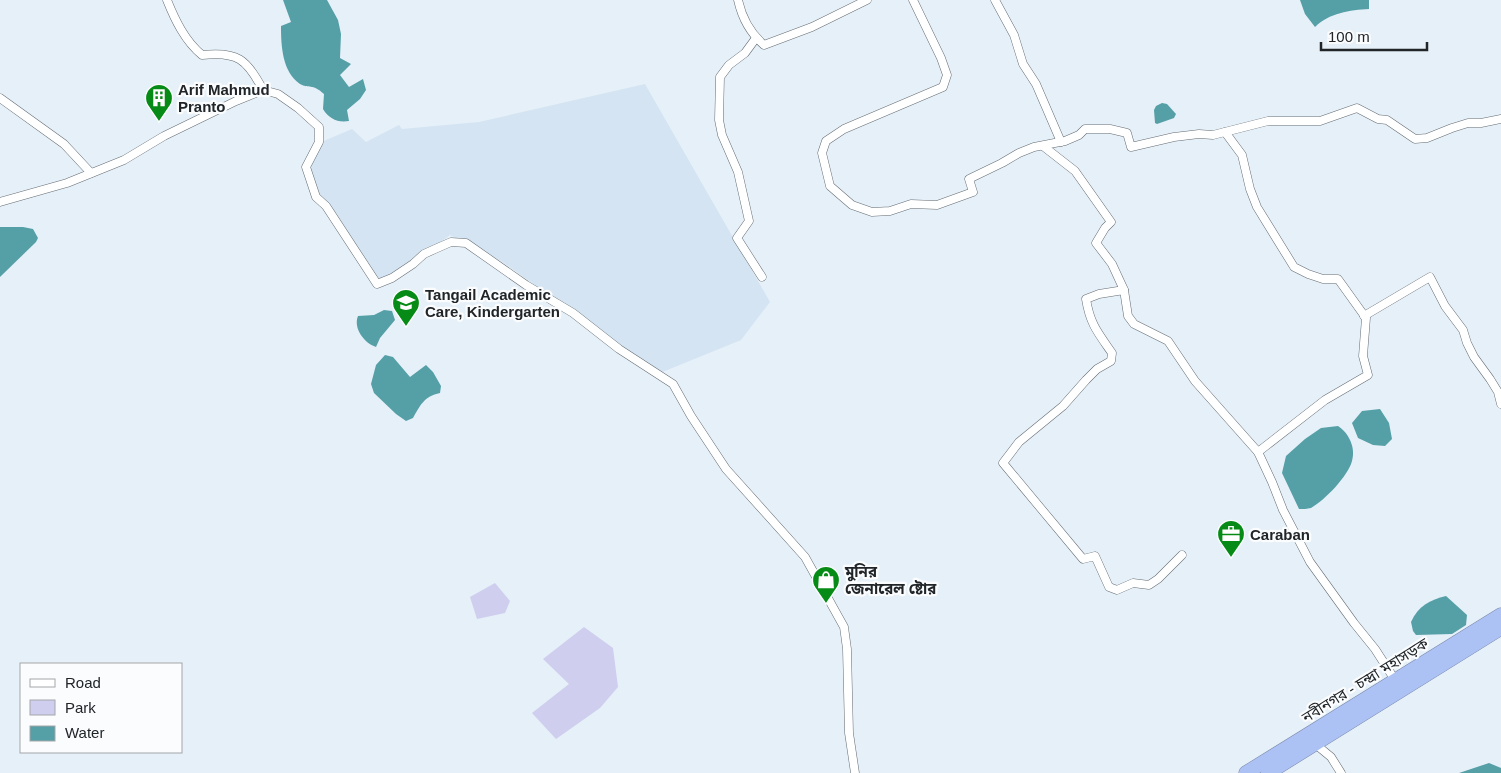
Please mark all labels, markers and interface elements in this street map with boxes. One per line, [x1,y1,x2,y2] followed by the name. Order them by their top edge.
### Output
[1321,20,1427,52] scale bar
[1328,28,1370,45] text: 100 m
[178,81,270,115] place label: Arif Mahmud Pranto
[144,83,174,122] building icon: Arif Mahmud Pranto
[425,286,560,320] place label: Tangail Academic Care, Kindergarten
[391,288,421,327] school or university icon: Tangail Academic Care, Kindergarten
[1216,519,1246,558] office icon: Caraban
[1250,526,1310,543] place label: Caraban
[844,563,937,597] place label: মুনির জেনারেল ষ্টোর
[811,565,841,604] shop icon: মুনির জেনারেল ষ্টোর
[1298,634,1432,726] street label: নবীনগর - চন্দ্রা মহাসড়ক
[20,663,182,753] legend
[65,674,101,691] text: Road
[65,699,96,716] text: Park
[65,724,104,741] text: Water

